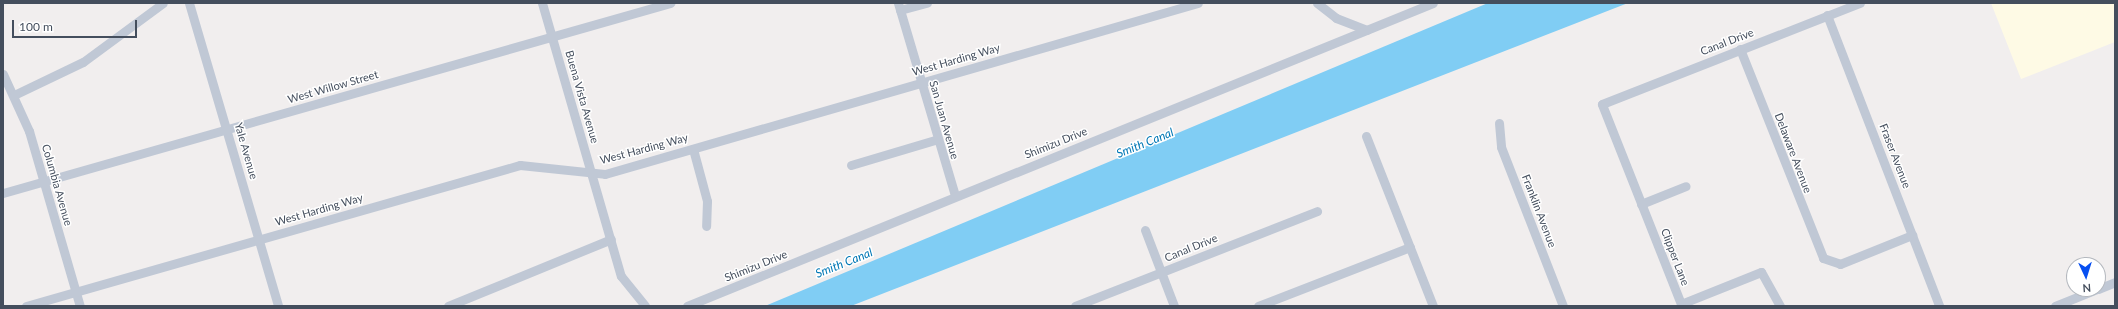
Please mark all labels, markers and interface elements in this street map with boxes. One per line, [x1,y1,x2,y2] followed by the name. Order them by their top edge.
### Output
[14,12,139,38] scale bar
[19,19,53,34] text: 100 m
[1698,26,1756,58] street label: Canal Drive
[911,41,1001,79] street label: West Harding Way
[562,49,602,145] street label: Buena Vista Avenue
[286,68,380,106] street label: West Willow Street
[926,79,962,161] street label: San Juan Avenue
[1772,111,1814,195] street label: Delaware Avenue
[232,121,260,181] street label: Yale Avenue
[1876,121,1914,191] street label: Fraser Avenue
[1023,124,1089,162] street label: Shimizu Drive
[1114,125,1176,161] water label: Smith Canal
[598,131,690,167] street label: West Harding Way
[39,142,75,228] street label: Columbia Avenue
[1519,172,1559,250] street label: Franklin Avenue
[274,191,364,229] street label: West Harding Way
[1658,226,1692,288] street label: Clipper Lane
[1163,231,1219,265] street label: Canal Drive
[813,245,875,281] water label: Smith Canal
[723,247,789,285] street label: Shimizu Drive
[2066,257,2106,297] north arrow
[2082,282,2091,295] text: N

